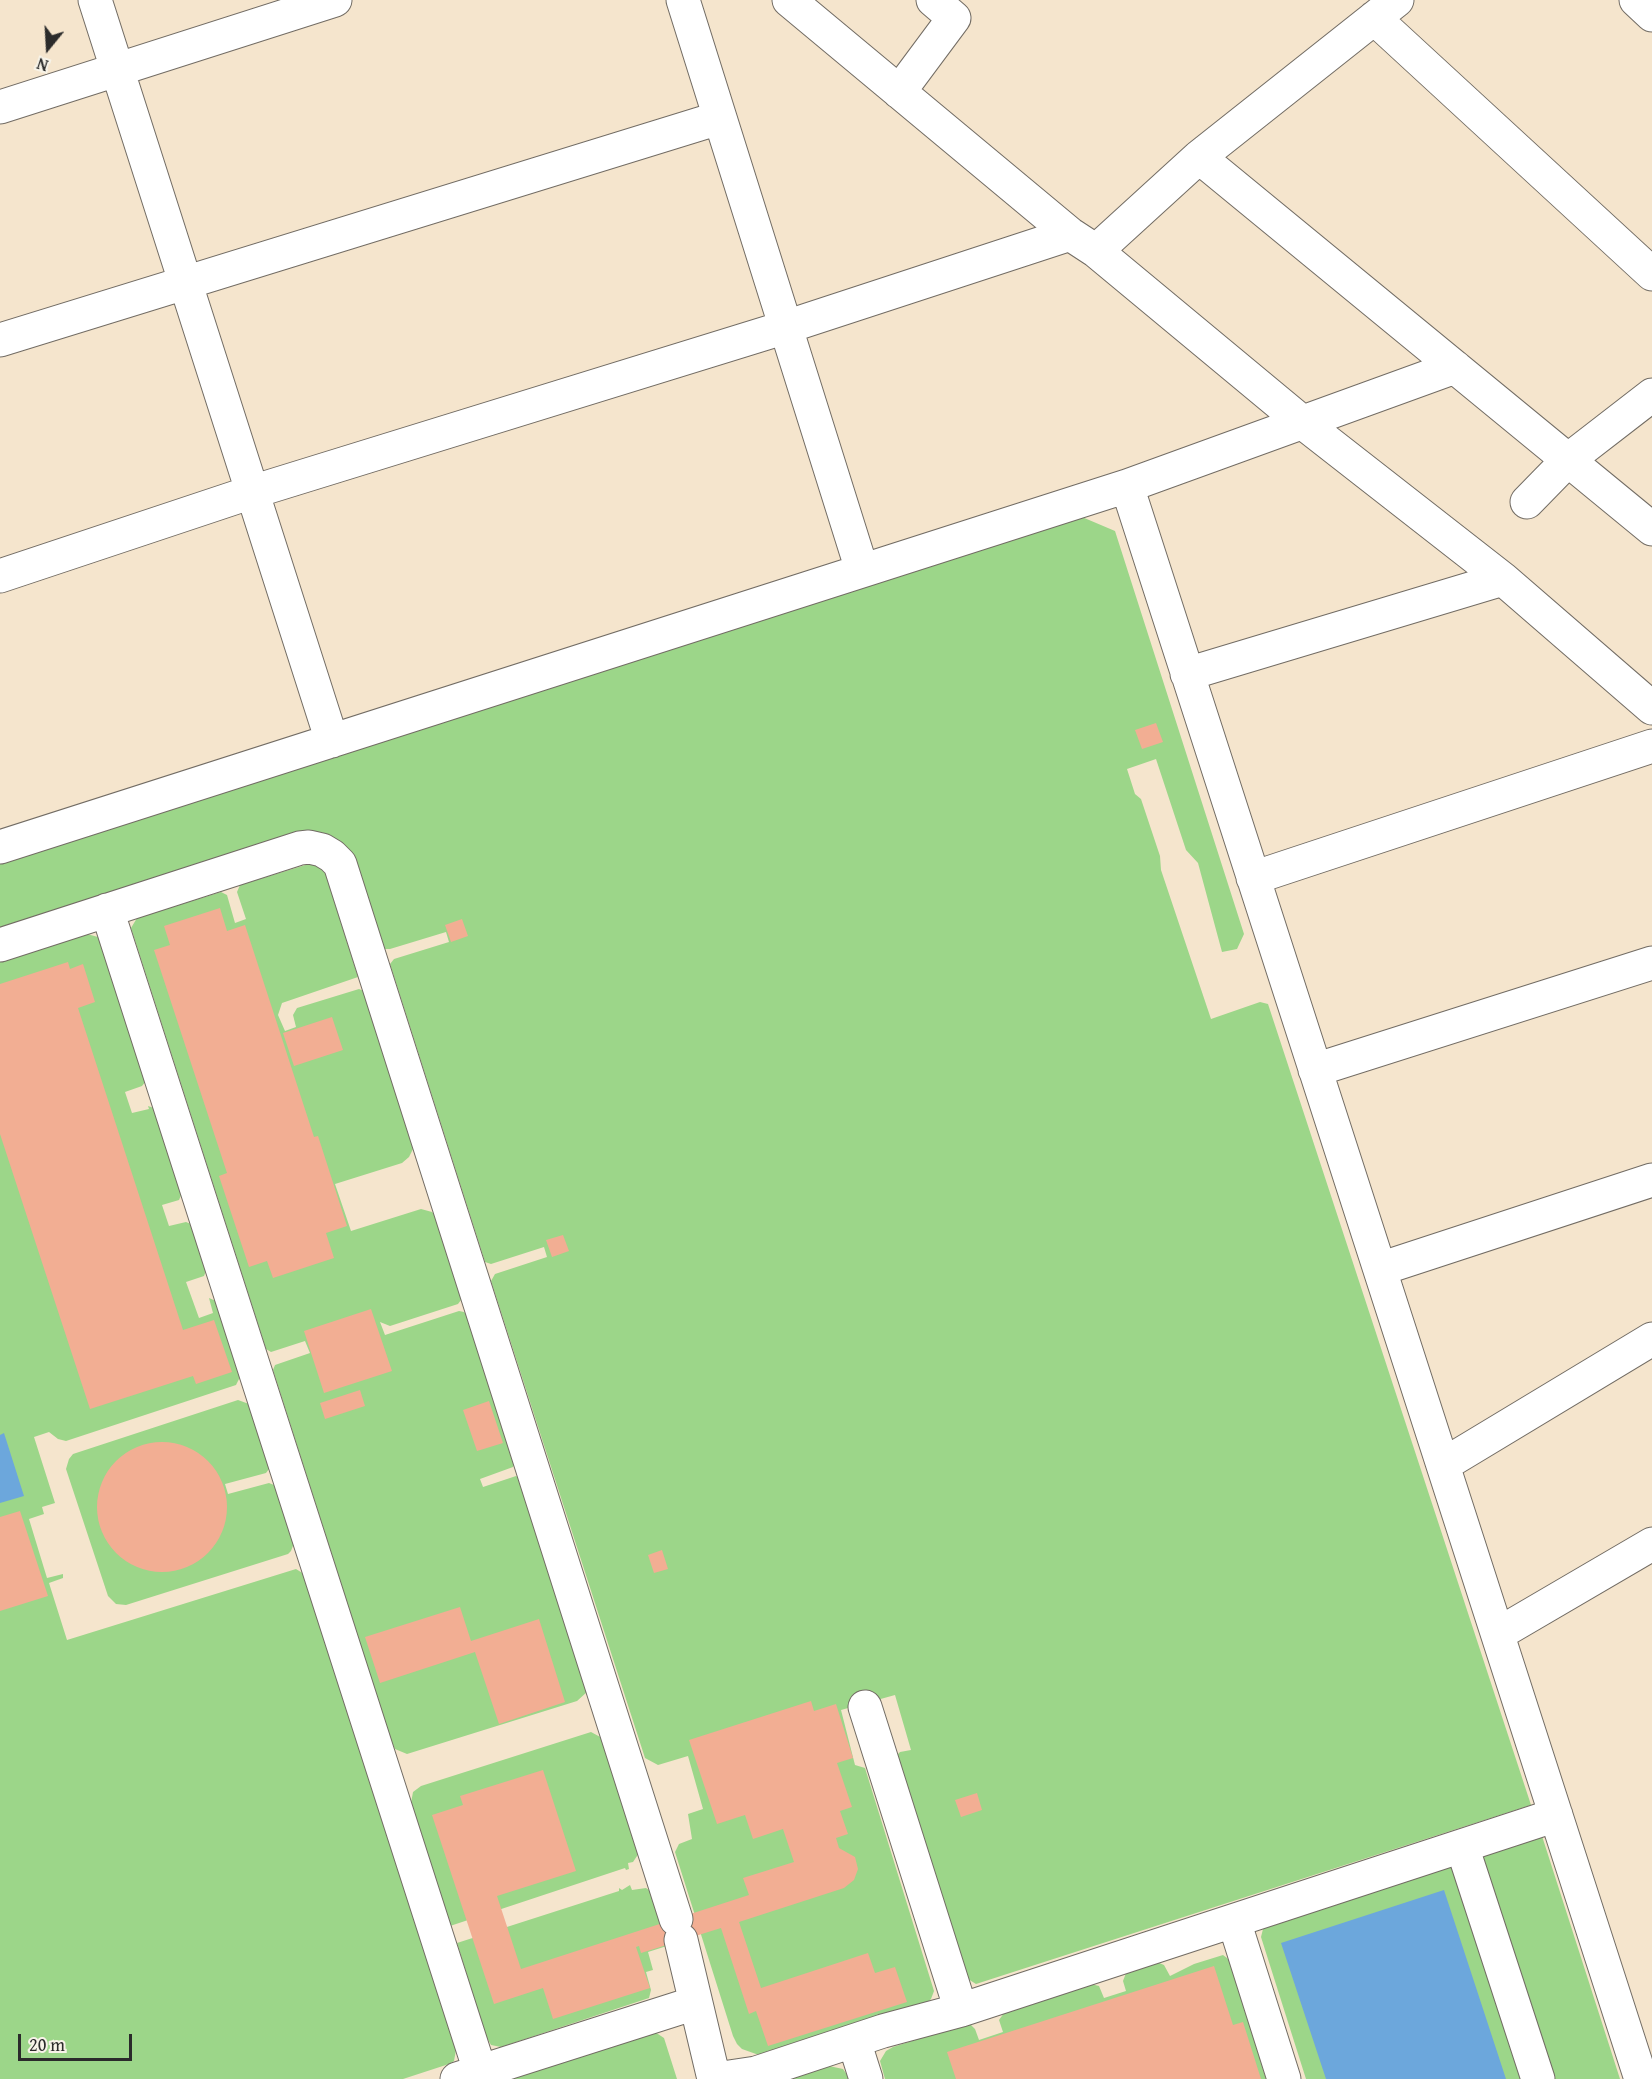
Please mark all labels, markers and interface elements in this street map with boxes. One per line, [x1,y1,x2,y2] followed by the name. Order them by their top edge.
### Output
[18,18,78,78] north arrow
[34,52,51,78] text: N
[21,2022,135,2060] scale bar
[29,2031,65,2058] text: 20 m

